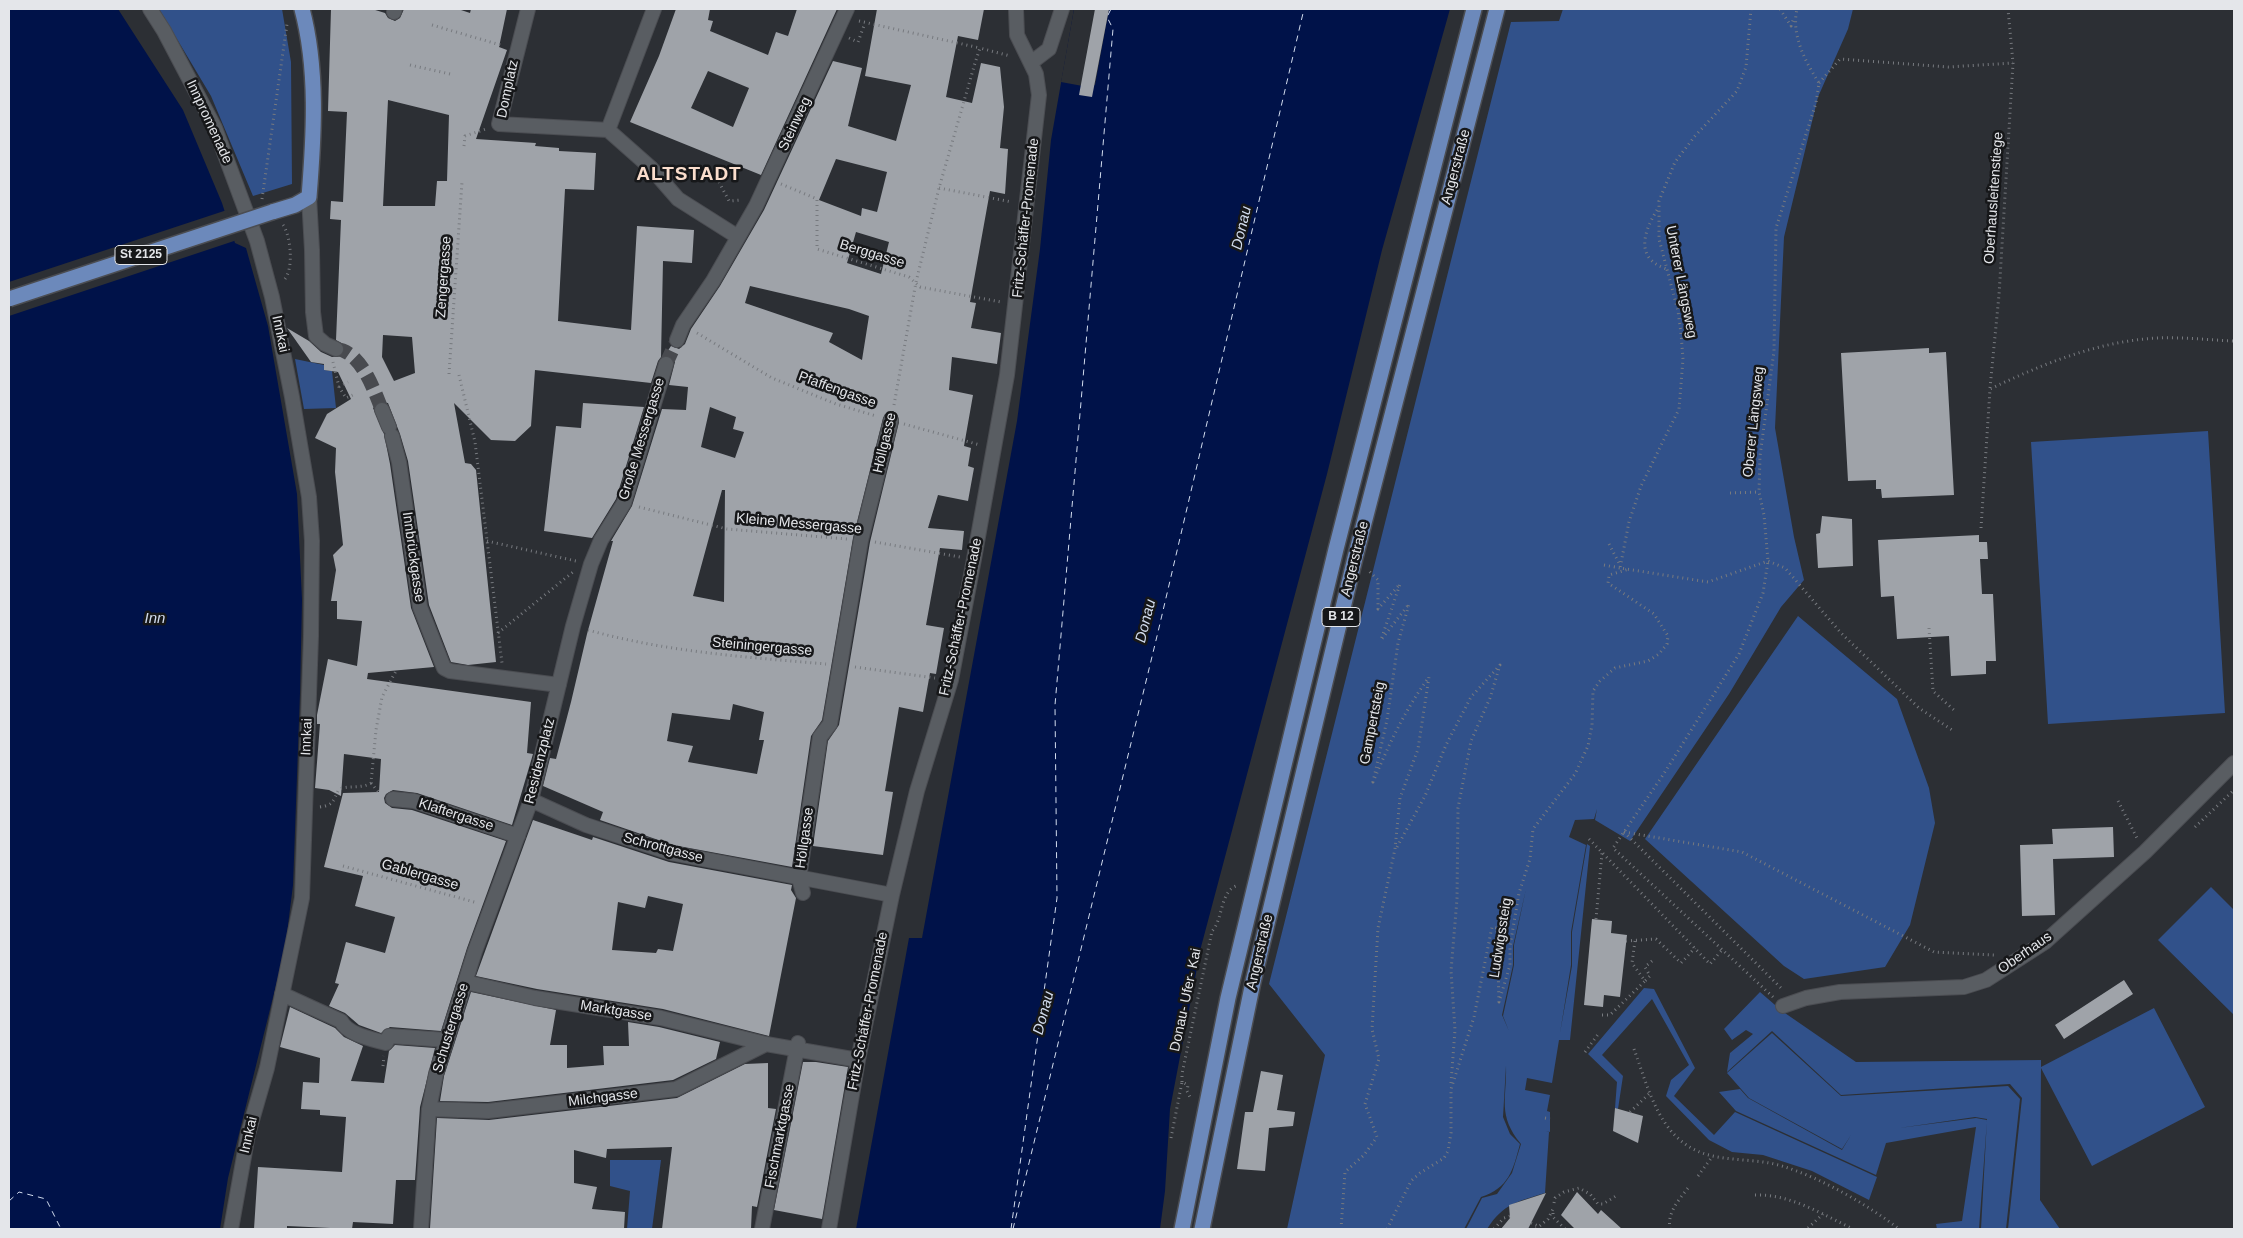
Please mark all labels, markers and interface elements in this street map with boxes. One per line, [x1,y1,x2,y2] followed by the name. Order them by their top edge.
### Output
[494,58,522,120] street label: Domplatz
[182,78,236,166] street label: Innpromenade
[775,94,815,154] street label: Steinweg
[1438,128,1474,206] street label: Angerstraße
[1981,131,2007,265] street label: Oberhausleitenstiege
[1009,137,1043,299] street label: Fritz-Schäffer-Promenade
[635,164,743,186] district label: ALTSTADT
[1228,204,1256,252] water label: Donau
[1662,224,1700,340] street label: Unterer Längsweg
[433,236,455,318] street label: Zengergasse
[838,236,906,272] street label: Berggasse
[115,246,167,264] road number: St 2125
[268,314,292,354] street label: Innkai
[1740,366,1768,478] street label: Oberer Längsweg
[796,368,878,412] street label: Pfaffengasse
[615,376,669,502] street label: Große Messergasse
[870,411,900,475] street label: Höllgasse
[735,510,863,538] street label: Kleine Messergasse
[398,511,428,603] street label: Innbrückgasse
[1338,520,1372,598] street label: Angerstraße
[936,537,986,697] street label: Fritz-Schäffer-Promenade
[1132,597,1160,645] water label: Donau
[1322,608,1360,626] road number: B 12
[145,610,165,628] water label: Inn
[711,634,813,660] street label: Steiningergasse
[1357,680,1389,766] street label: Gampertsteig
[521,716,559,806] street label: Residenzplatz
[298,718,316,756] street label: Innkai
[416,795,496,835] street label: Klaftergasse
[792,806,818,870] street label: Höllgasse
[621,829,705,867] street label: Schrottgasse
[380,856,460,894] street label: Gablergasse
[1486,897,1516,979] street label: Ludwigssteig
[1243,913,1277,991] street label: Angerstraße
[1995,928,2055,978] street label: Oberhaus
[844,930,892,1092] street label: Fritz-Schäffer-Promenade
[1167,947,1205,1053] street label: Donau- Ufer- Kai
[429,981,473,1075] street label: Schustergasse
[1030,989,1058,1037] water label: Donau
[579,997,653,1025] street label: Marktgasse
[762,1082,798,1190] street label: Fischmarktgasse
[567,1085,639,1111] street label: Milchgasse
[237,1115,261,1155] street label: Innkai

